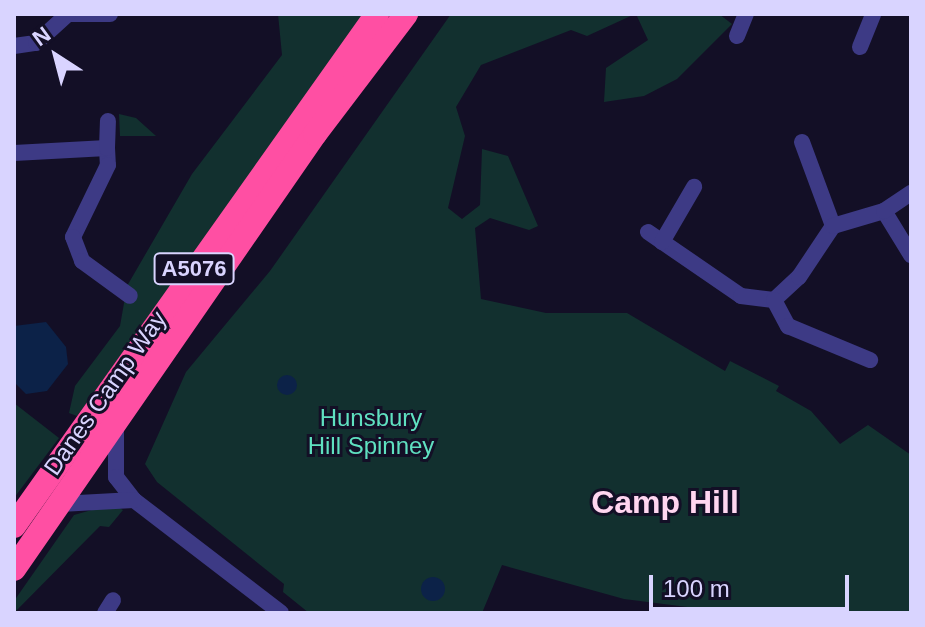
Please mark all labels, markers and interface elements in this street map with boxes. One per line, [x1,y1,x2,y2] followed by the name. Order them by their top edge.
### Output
[16,16,96,96] north arrow
[28,21,55,51] text: N
[152,251,236,287] road number: A5076
[38,305,172,481] street label: Danes Camp Way
[308,404,434,460] park label: Hunsbury Hill Spinney
[591,483,739,521] district label: Camp Hill
[653,559,853,609] scale bar
[663,575,730,602] text: 100 m

